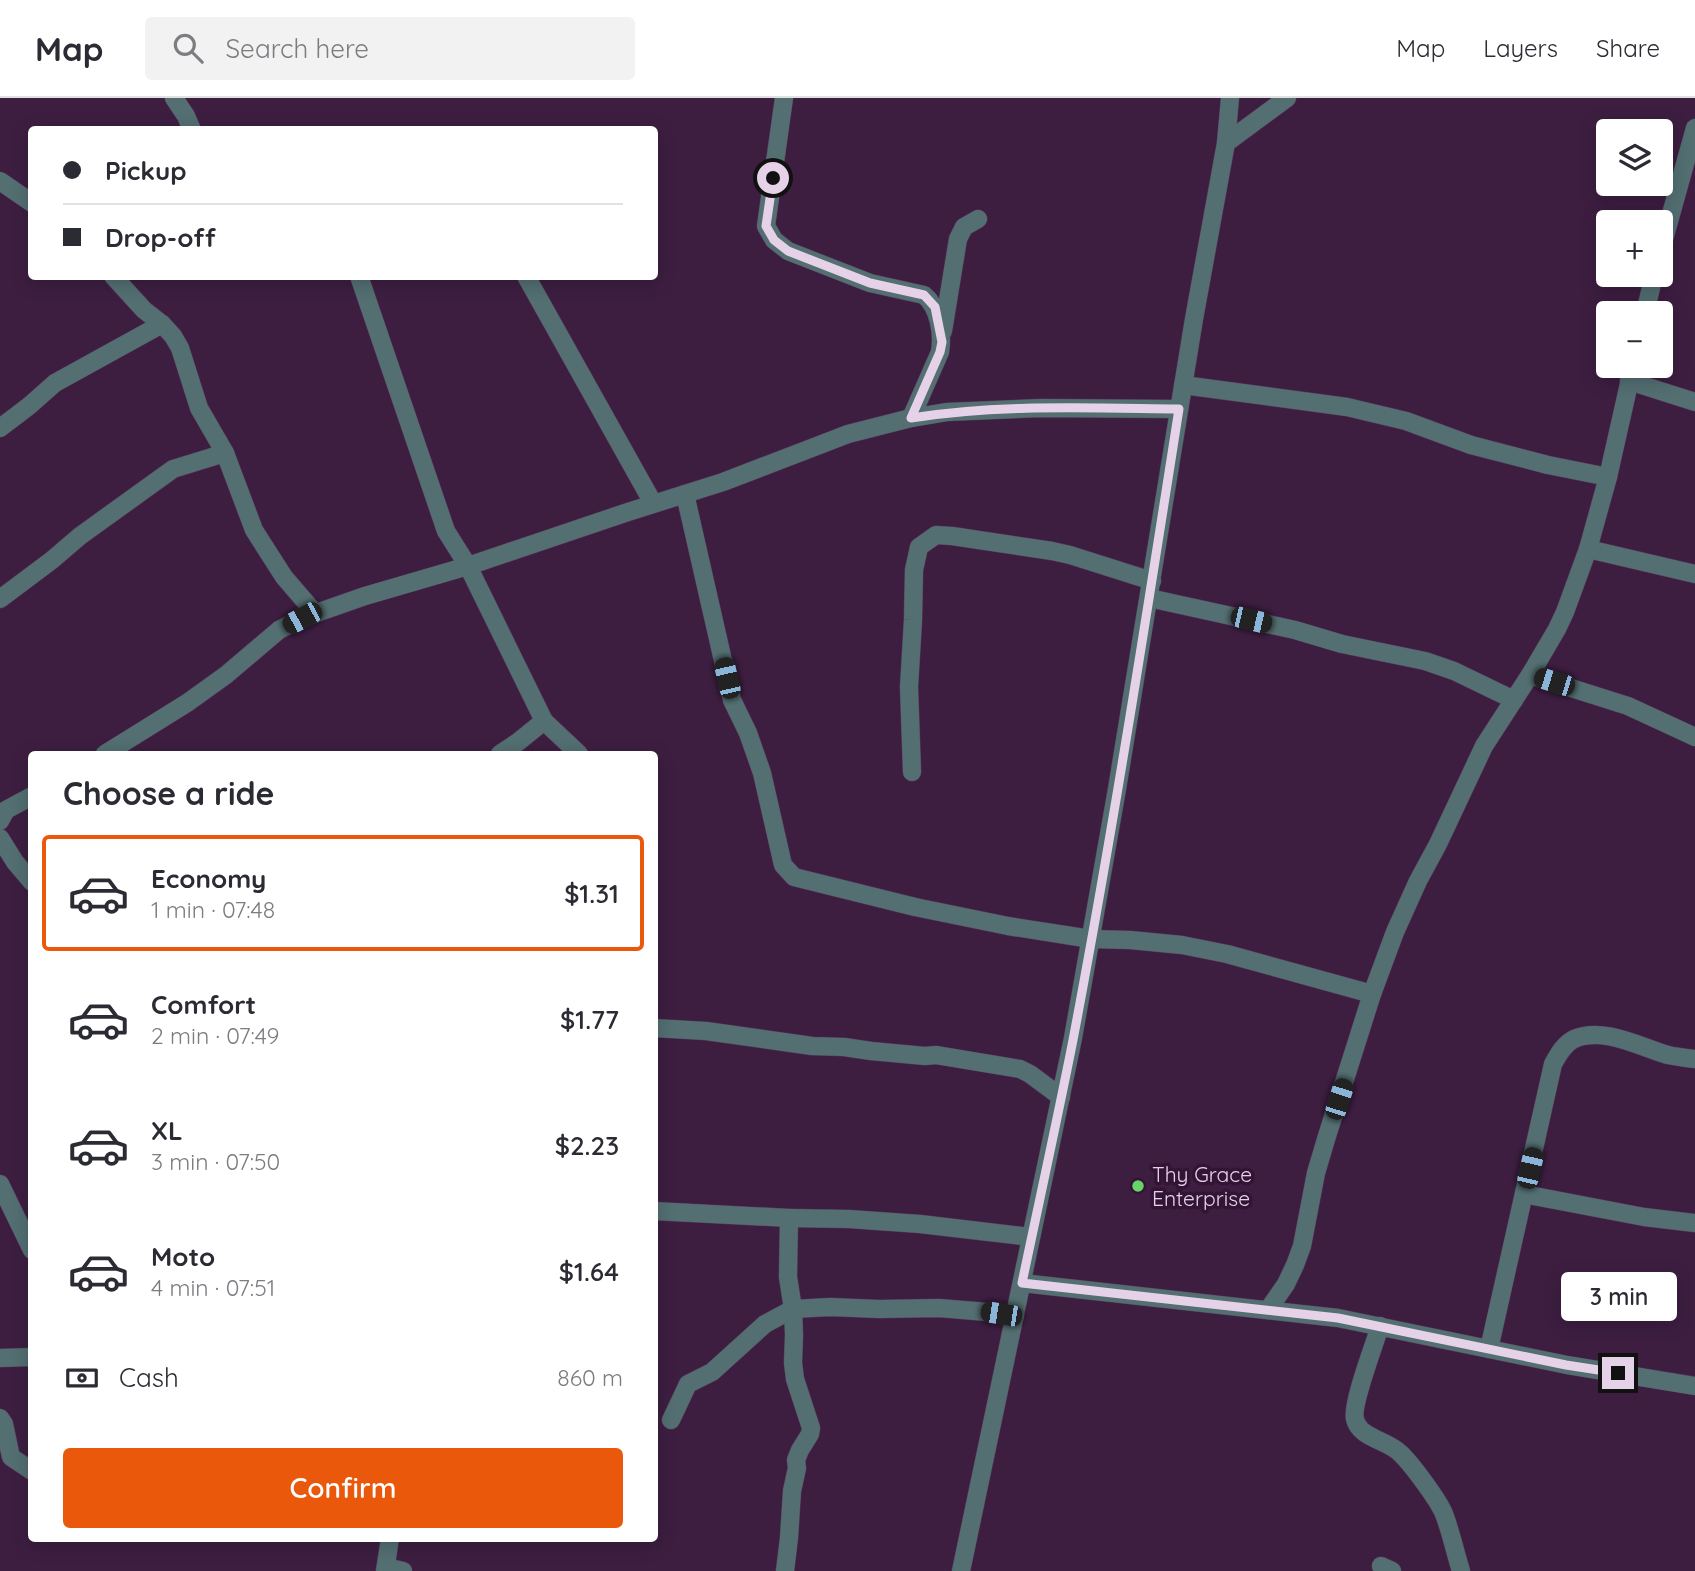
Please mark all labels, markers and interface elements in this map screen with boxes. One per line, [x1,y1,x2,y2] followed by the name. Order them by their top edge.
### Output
[145,17,635,80] search box
[35,28,103,69] text: Map
[169,29,207,67] icon: search
[225,32,369,65] text: Search here
[1396,33,1445,63] text: Map
[1483,33,1558,63] text: Layers
[1596,33,1660,63] text: Share
[1596,119,1673,378] map controls
[1596,119,1673,196] button: layers
[105,154,187,187] text: Pickup
[757,162,789,194] route start
[1596,210,1673,287] button: +
[105,221,216,254] text: Drop-off
[1596,301,1673,378] button: −
[279,599,326,637] car
[1229,605,1274,635] car
[713,655,742,701] car
[1531,666,1578,698] car
[63,773,275,813] text: Choose a ride
[67,862,130,925] icon: car
[151,862,266,895] text: Economy
[564,877,619,910] text: $1.31
[151,895,275,924] text: 1 min · 07:48
[67,988,130,1051] icon: car
[151,988,256,1021] text: Comfort
[560,1003,619,1036] text: $1.77
[151,1021,279,1050] text: 2 min · 07:49
[1323,1076,1356,1122] car
[67,1114,130,1177] icon: car
[151,1114,183,1147] text: XL
[555,1129,619,1162] text: $2.23
[1516,1145,1545,1191] car
[151,1147,280,1176] text: 3 min · 07:50
[1152,1161,1252,1211] place label: Thy Grace Enterprise
[1130,1178,1146,1194] marker: Thy Grace Enterprise
[67,1240,130,1303] icon: car
[151,1240,215,1273] text: Moto
[559,1255,619,1288] text: $1.64
[1560,1272,1676,1320] callout: 3 min
[151,1273,275,1302] text: 4 min · 07:51
[1590,1282,1648,1311] text: 3 min
[979,1300,1024,1328] car
[1602,1357,1634,1389] route end
[63,1359,101,1397] icon: cash
[119,1361,179,1394] text: Cash
[557,1363,623,1392] text: 860 m
[63,1448,623,1528] button: Confirm

